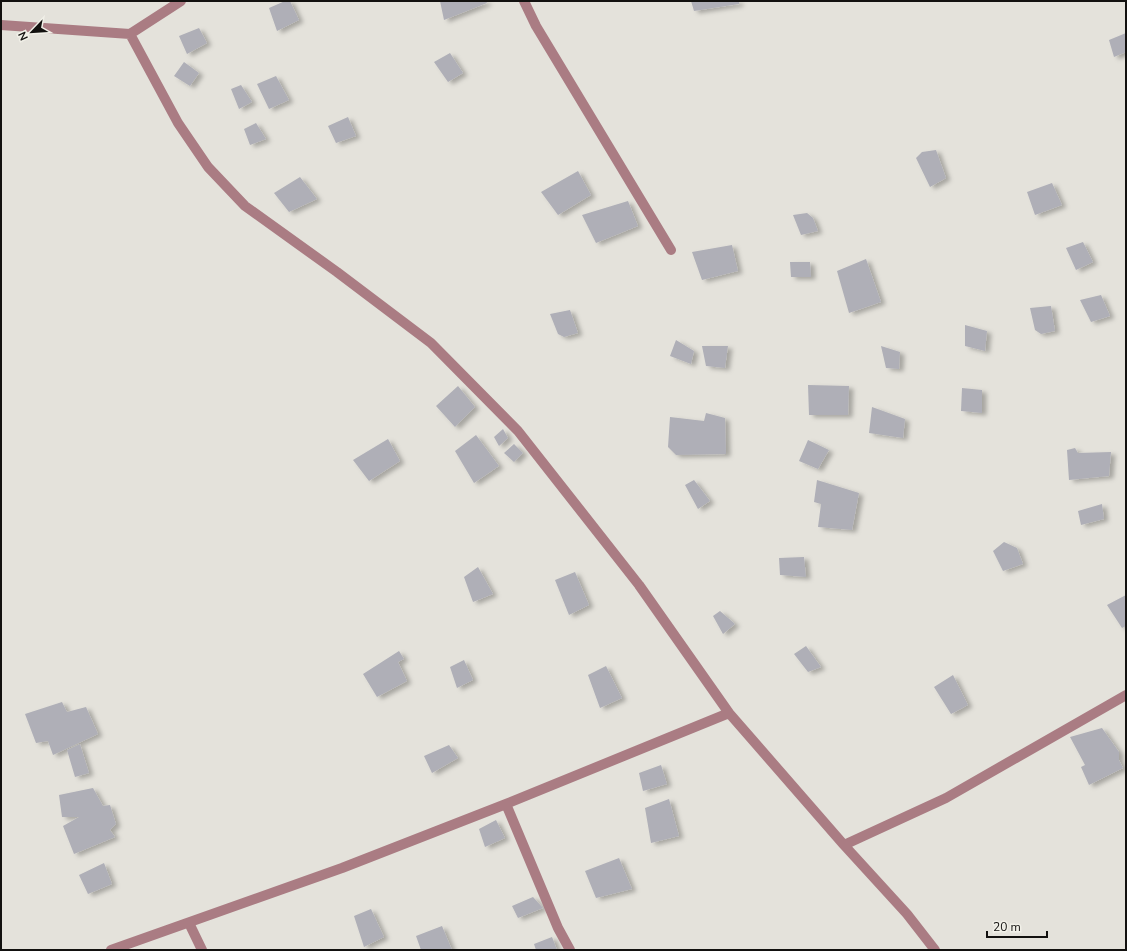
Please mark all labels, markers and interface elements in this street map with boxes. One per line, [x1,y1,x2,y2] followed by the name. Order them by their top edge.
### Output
[12,12,52,52] north arrow
[15,29,32,43] text: N
[987,913,1047,939] scale bar
[993,919,1021,935] text: 20 m

